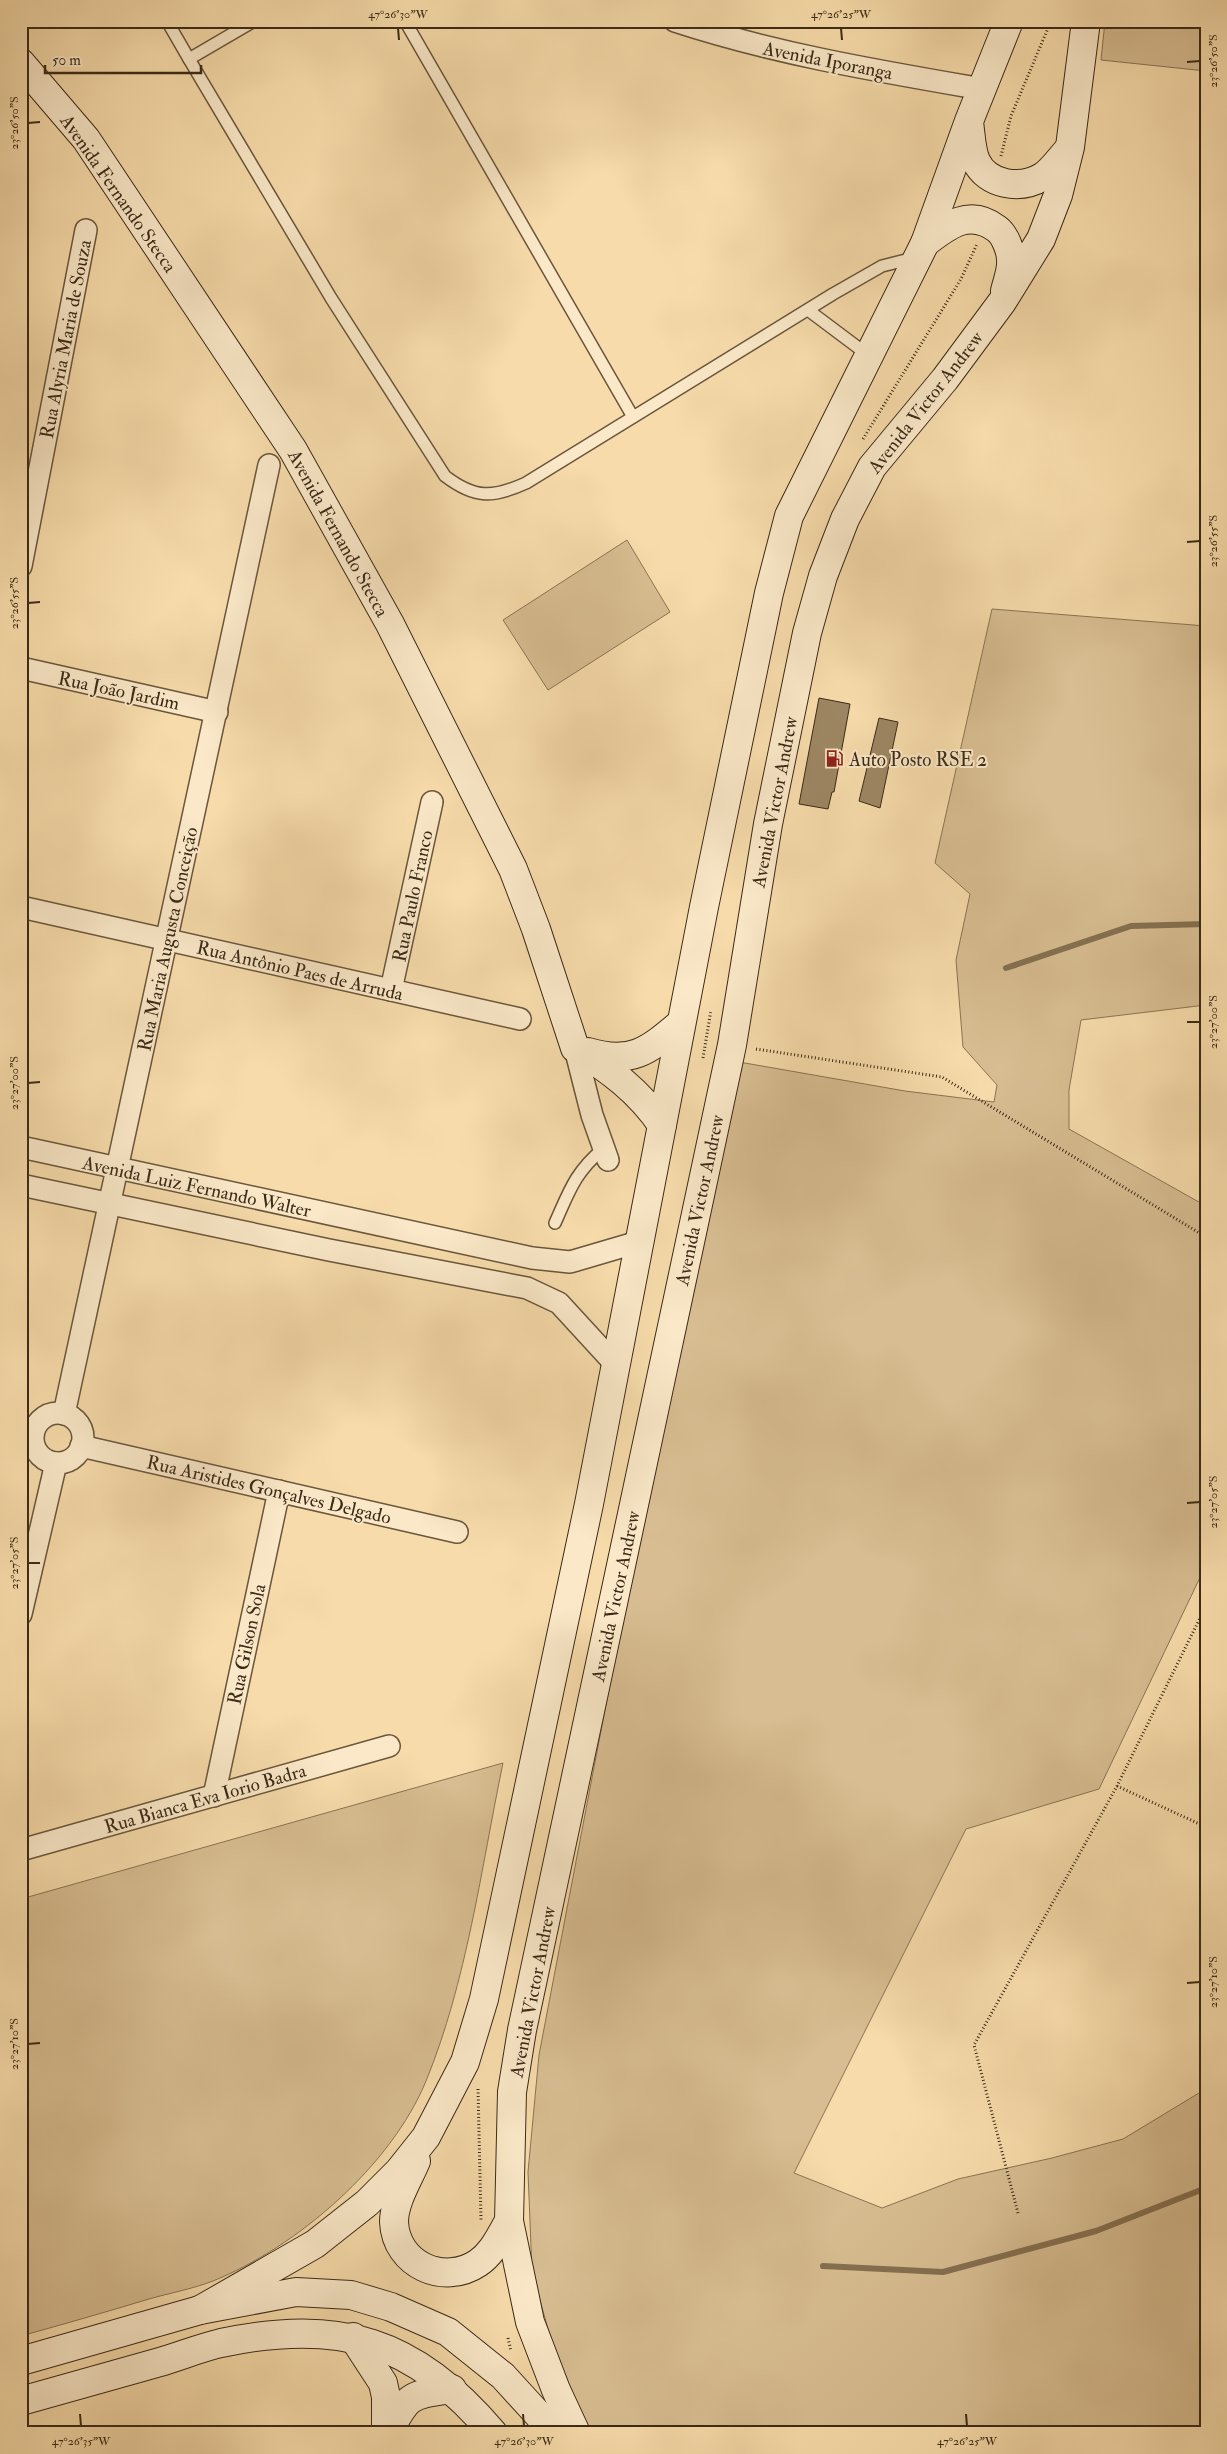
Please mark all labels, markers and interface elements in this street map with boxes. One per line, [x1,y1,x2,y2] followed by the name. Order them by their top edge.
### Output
[368,7,428,22] text: 47°26'30"W
[811,7,872,22] text: 47°26'25"W
[1206,34,1221,88] text: 23°26'50"S
[760,36,895,86] street label: Avenida Iporanga
[45,42,201,74] scale bar
[52,51,81,70] text: 50 m
[7,96,22,150] text: 23°26'50"S
[54,109,182,277] street label: Avenida Fernando Stecca
[35,238,97,441] street label: Rua Alyria Maria de Souza
[862,327,989,479] street label: Avenida Victor Andrew
[282,445,394,621] street label: Avenida Fernando Stecca
[1206,515,1221,567] text: 23°26'55"S
[7,577,22,629] text: 23°26'55"S
[56,666,182,716] street label: Rua João Jardim
[746,714,803,891] street label: Avenida Victor Andrew
[848,748,987,772] place label: Auto Posto RSE 2
[825,749,845,769] fuel station icon: Auto Posto RSE 2
[132,825,203,1054] street label: Rua Maria Augusta Conceição
[387,828,439,964] street label: Rua Paulo Franco
[194,936,406,1006] street label: Rua Antônio Paes de Arruda
[1206,995,1221,1049] text: 23°27'00"S
[7,1056,22,1110] text: 23°27'00"S
[670,1113,730,1289] street label: Avenida Victor Andrew
[79,1151,313,1223] street label: Avenida Luiz Fernando Walter
[144,1450,393,1530] street label: Rua Aristides Gonçalves Delgado
[1206,1476,1221,1528] text: 23°27'05"S
[586,1509,646,1685] street label: Avenida Victor Andrew
[7,1537,22,1589] text: 23°27'05"S
[222,1582,272,1707] street label: Rua Gilson Sola
[102,1759,309,1839] street label: Rua Bianca Eva Iorio Badra
[504,1904,561,2081] street label: Avenida Victor Andrew
[1206,1956,1221,2008] text: 23°27'10"S
[7,2018,22,2070] text: 23°27'10"S
[52,2434,111,2449] text: 47°26'35"W
[494,2434,554,2449] text: 47°26'30"W
[937,2434,998,2449] text: 47°26'25"W

